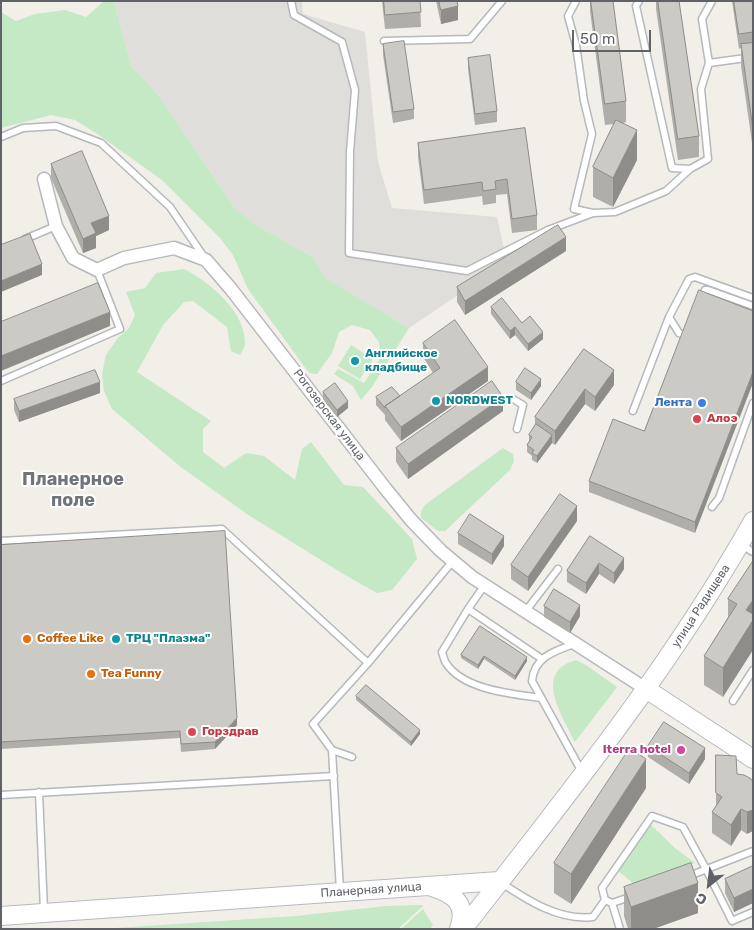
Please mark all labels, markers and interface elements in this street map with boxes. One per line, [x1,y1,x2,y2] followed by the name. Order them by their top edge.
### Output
[574,20,653,52] scale bar
[580,30,615,48] text: 50 m
[365,347,438,375] place label: Английское кладбище
[349,355,361,367] marker: Английское кладбище
[290,367,368,463] street label: Рогозерская улица
[446,394,513,408] place label: NORDWEST
[430,395,442,407] marker: NORDWEST
[654,396,692,410] place label: Лента
[696,397,708,409] marker: Лента
[707,412,738,426] place label: Алоэ
[691,413,703,425] marker: Алоэ
[22,469,124,512] district label: Планерное поле
[669,562,733,650] street label: улица Радищева
[37,632,104,646] place label: Coffee Like
[126,632,210,646] place label: ТРЦ "Плазма"
[21,633,33,645] marker: Coffee Like
[110,633,122,645] marker: ТРЦ "Плазма"
[101,667,162,681] place label: Tea Funny
[85,668,97,680] marker: Tea Funny
[202,725,259,739] place label: Горздрав
[186,726,198,738] marker: Горздрав
[603,743,671,757] place label: Iterra hotel
[675,744,687,756] marker: Iterra hotel
[684,860,734,910] north arrow
[320,879,422,901] street label: Планерная улица
[693,889,710,908] text: С

